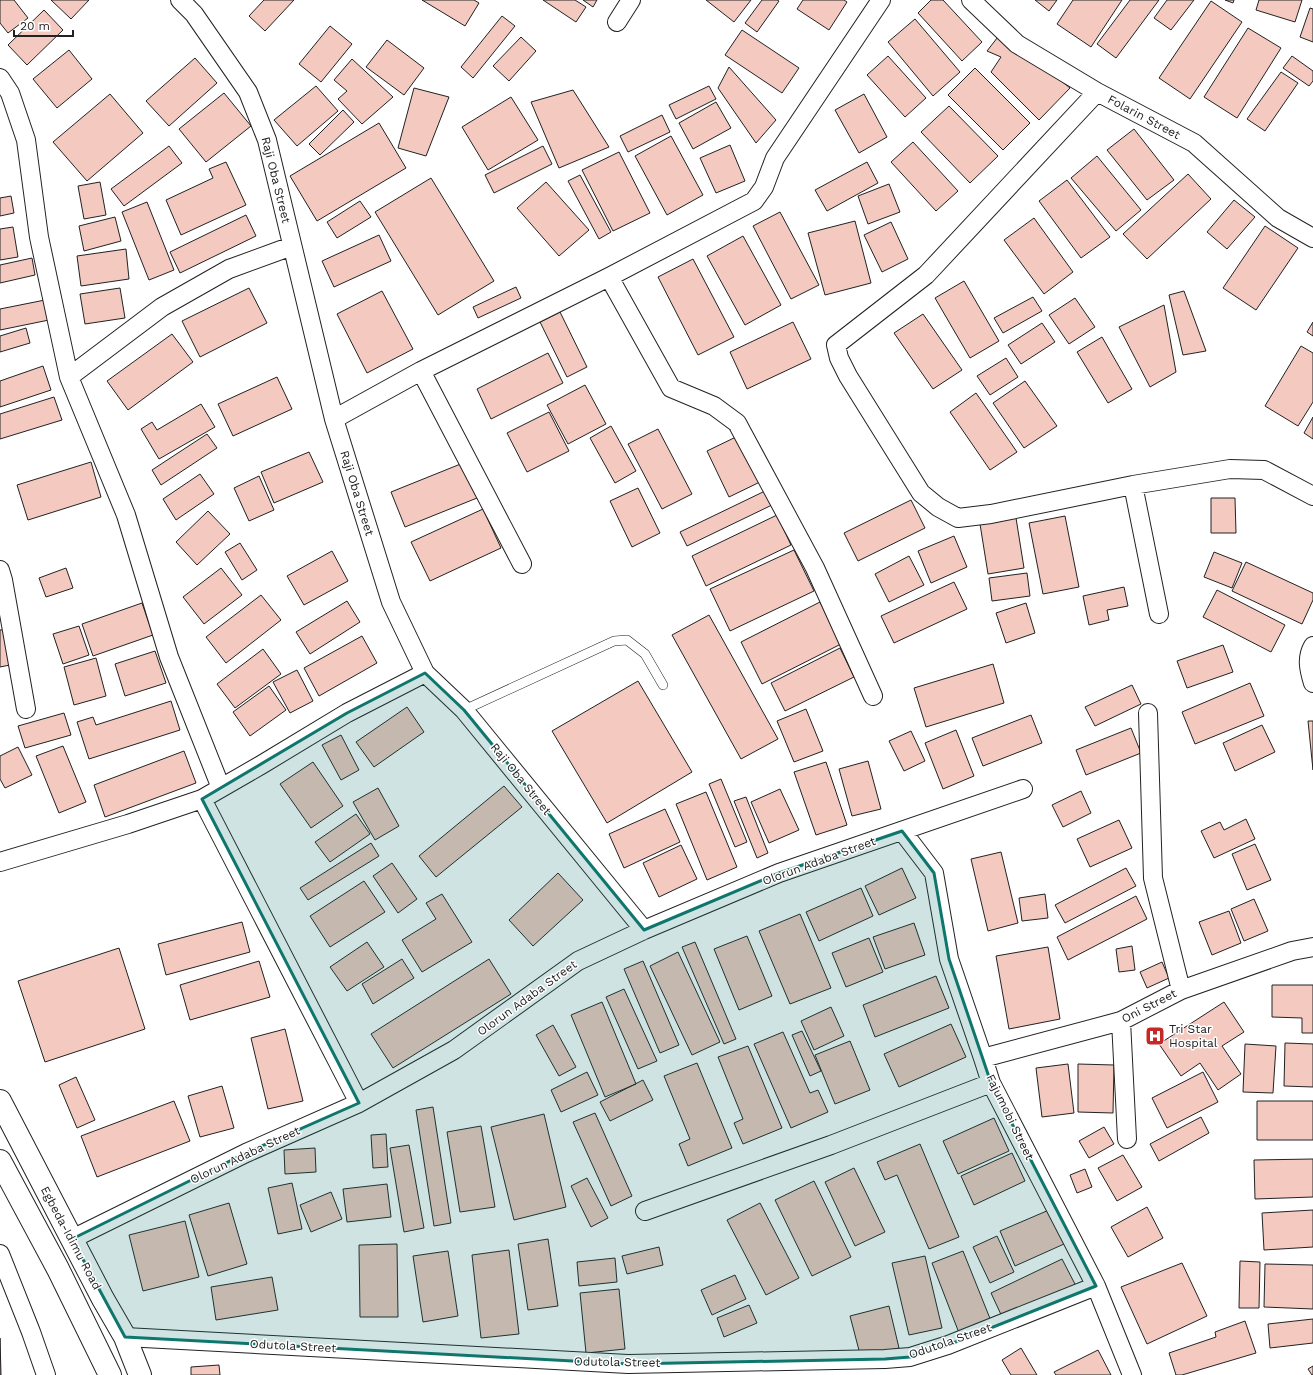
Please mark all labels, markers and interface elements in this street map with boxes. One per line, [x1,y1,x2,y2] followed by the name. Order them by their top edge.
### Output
[14,12,73,38] scale bar
[20,19,50,33] text: 20 m
[1105,92,1183,142] street label: Folarin Street
[259,135,293,225] street label: Raji Oba Street
[337,449,377,537] street label: Raji Oba Street
[488,740,554,818] street label: Raji Oba Street
[760,834,878,888] street label: Olorun Adaba Street
[475,957,579,1039] street label: Olorun Adaba Street
[1119,986,1179,1026] street label: Oni Street
[1169,1022,1218,1050] place label: Tri Star Hospital
[1144,1025,1166,1047] hospital icon: Tri Star Hospital
[983,1072,1037,1162] street label: Fajumobi Street
[188,1123,302,1187] street label: Olorun Adaba Street
[38,1184,104,1292] street label: Egbeda-Idimu Road
[907,1320,993,1362] street label: Odutola Street
[249,1337,337,1355] street label: Odutola Street
[574,1354,660,1370] street label: Odutola Street

